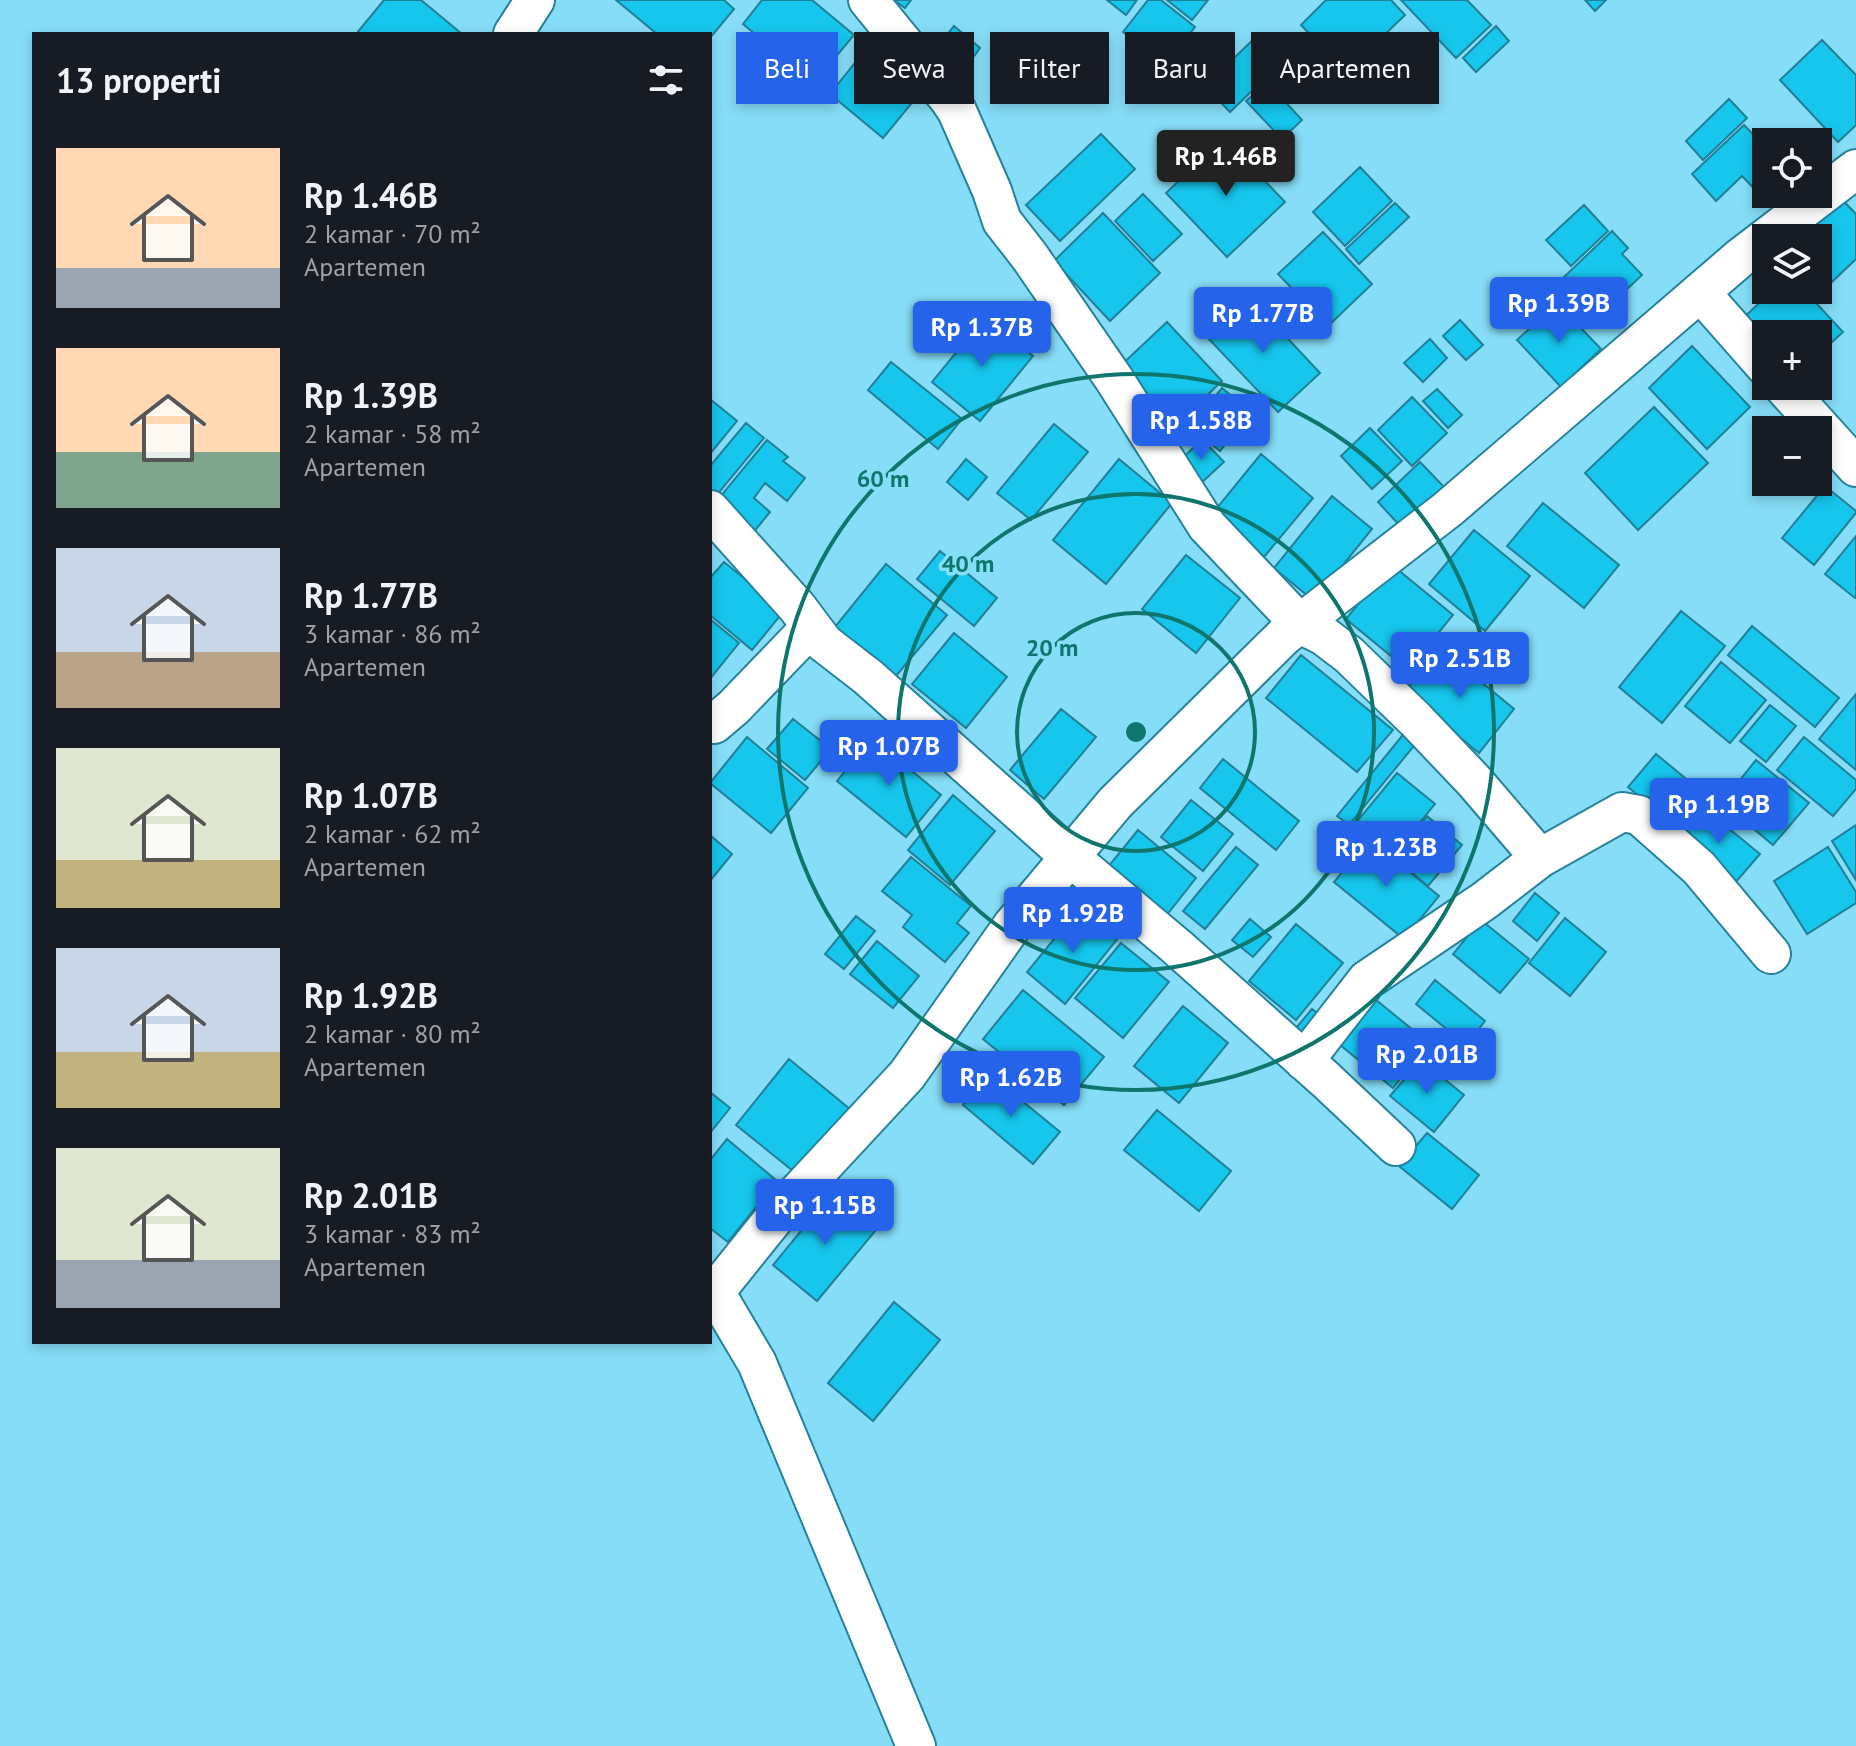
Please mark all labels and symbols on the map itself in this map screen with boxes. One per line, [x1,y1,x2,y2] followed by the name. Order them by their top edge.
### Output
[1143,130,1309,198] pin: Rp 1.46B
[1476,277,1642,345] pin: Rp 1.39B
[1180,287,1346,355] pin: Rp 1.77B
[899,301,1065,369] pin: Rp 1.37B
[1118,394,1284,462] pin: Rp 1.58B
[857,463,909,494] text: 60 m
[942,548,994,579] text: 40 m
[1026,632,1078,663] text: 20 m
[1377,632,1543,700] pin: Rp 2.51B
[1122,718,1150,746] centre of rings
[806,720,972,788] pin: Rp 1.07B
[1636,778,1802,846] pin: Rp 1.19B
[1303,821,1469,889] pin: Rp 1.23B
[990,887,1156,955] pin: Rp 1.92B
[1344,1028,1510,1096] pin: Rp 2.01B
[928,1051,1094,1119] pin: Rp 1.62B
[742,1179,908,1247] pin: Rp 1.15B

